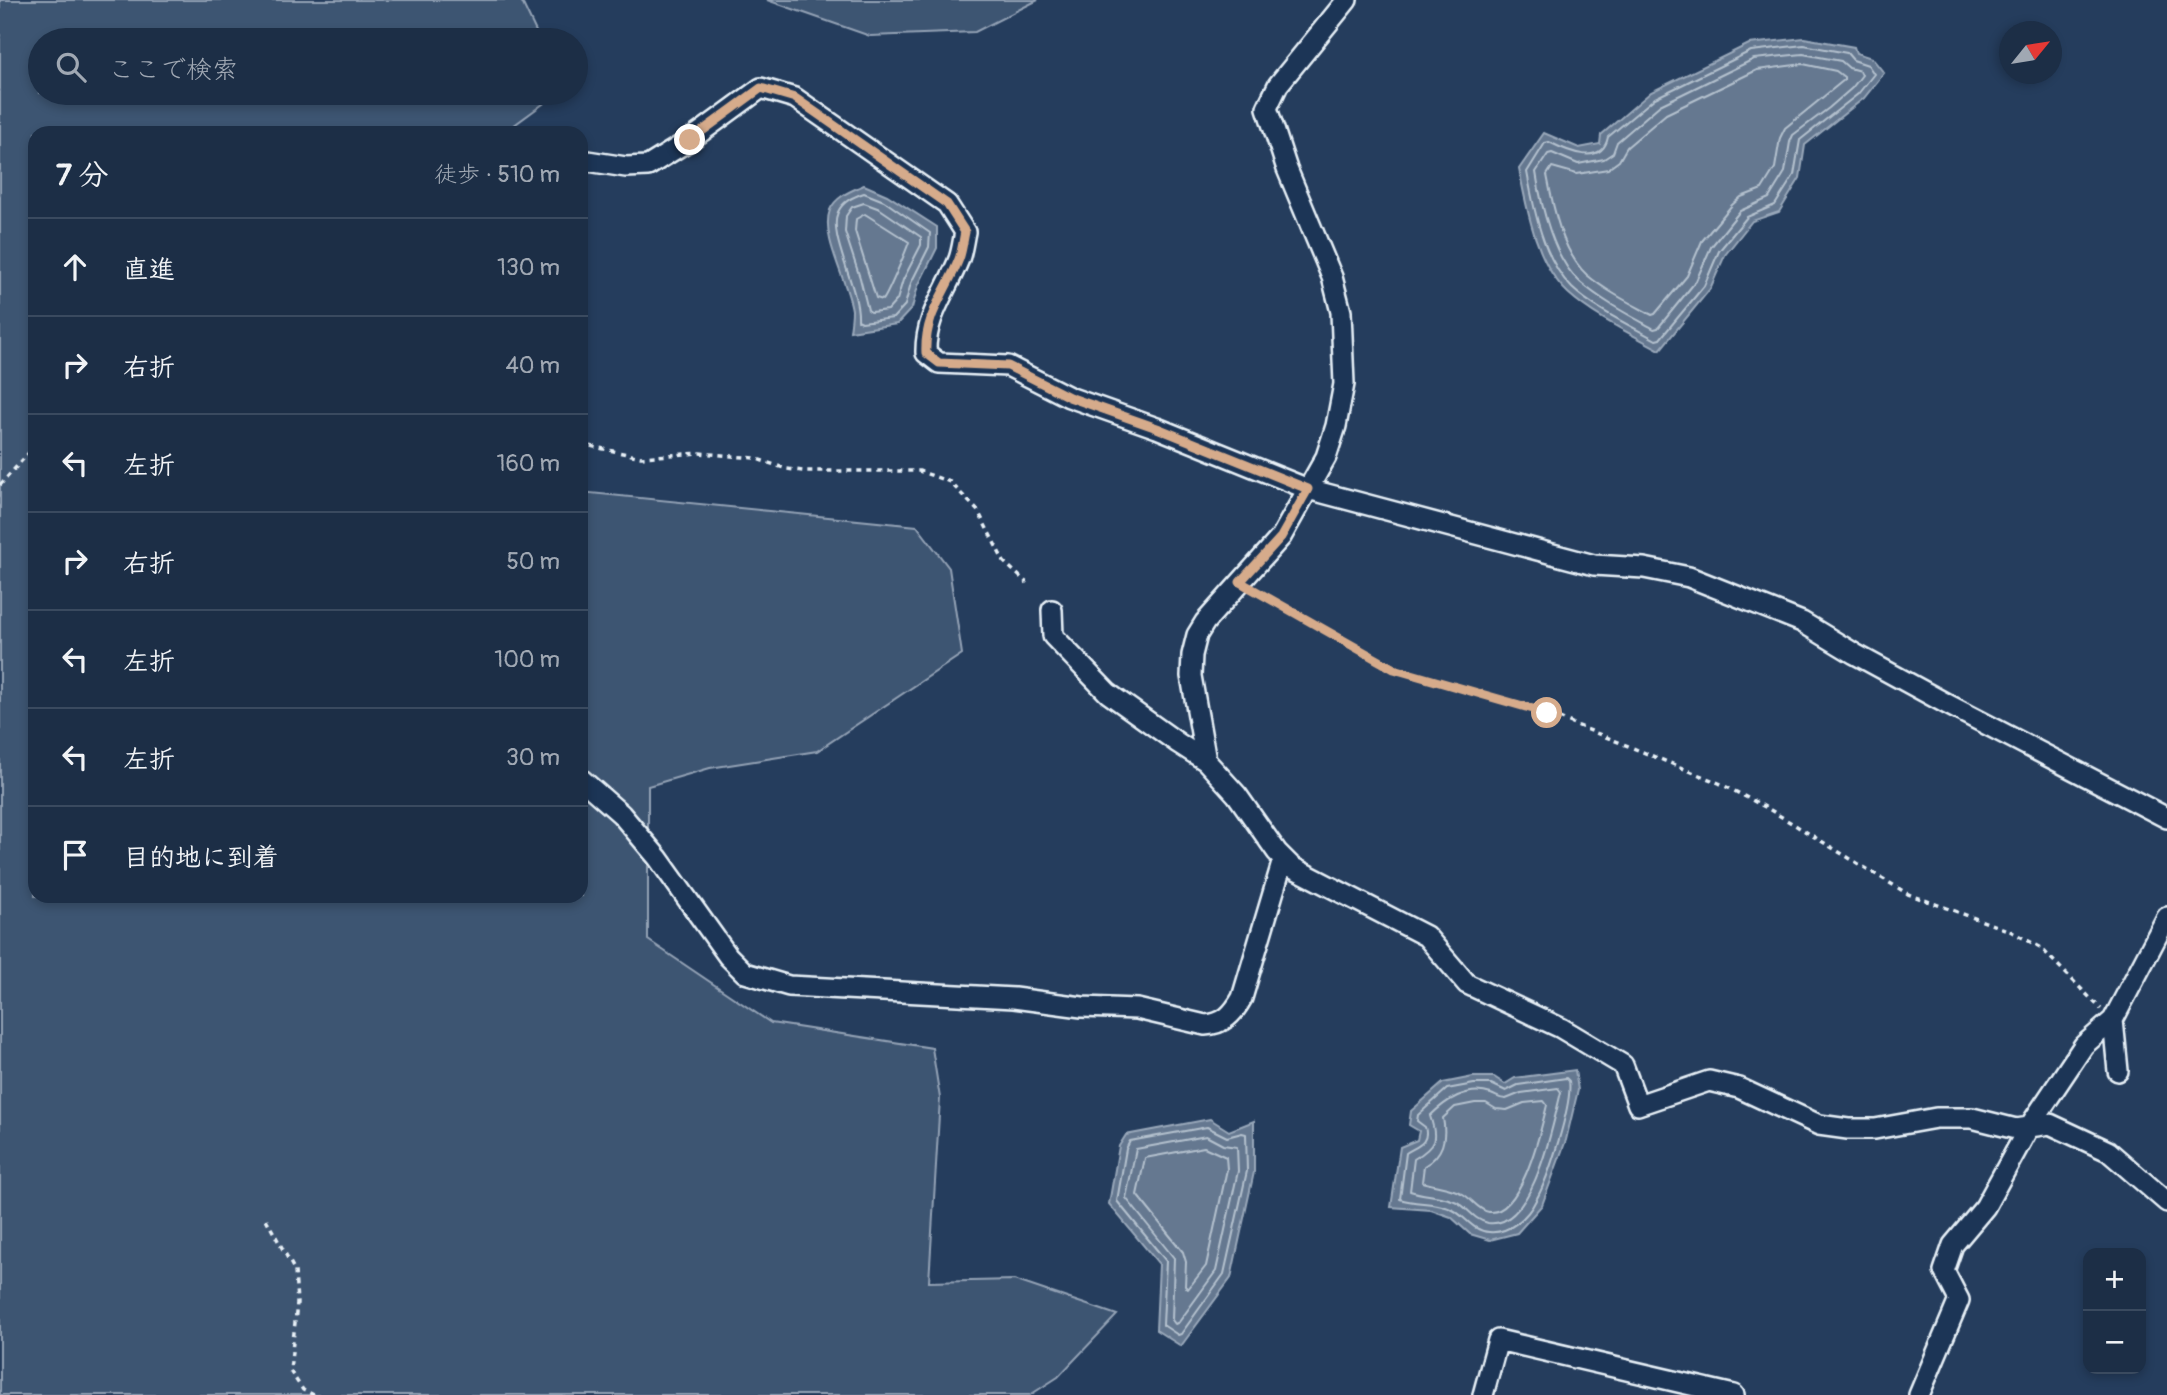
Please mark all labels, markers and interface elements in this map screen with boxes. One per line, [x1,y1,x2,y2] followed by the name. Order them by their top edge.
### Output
[1999,21,2062,84] north arrow
[28,28,588,105] search box
[52,48,90,86] icon: search
[108,54,238,86] text: ここで検索
[674,124,705,155] route end
[56,157,108,194] text: 7 分
[434,160,560,189] text: 徒歩 · 510 m
[56,248,94,286] icon: ahead
[497,253,560,282] text: 130 m
[123,254,175,286] text: 直進
[56,346,94,384] icon: right
[506,351,560,380] text: 40 m
[123,352,175,384] text: 右折
[56,444,94,482] icon: left
[496,449,560,478] text: 160 m
[123,450,175,482] text: 左折
[56,542,94,580] icon: right
[506,547,560,576] text: 50 m
[123,548,175,580] text: 右折
[56,640,94,678] icon: left
[494,645,560,674] text: 100 m
[123,646,175,678] text: 左折
[1531,697,1562,728] route start
[56,738,94,776] icon: left
[506,743,560,772] text: 30 m
[123,744,175,776] text: 左折
[56,836,94,874] icon: arrive
[123,842,279,874] text: 目的地に到着
[2083,1248,2146,1374] map controls
[2083,1248,2146,1311] button: +
[2083,1311,2146,1374] button: −

